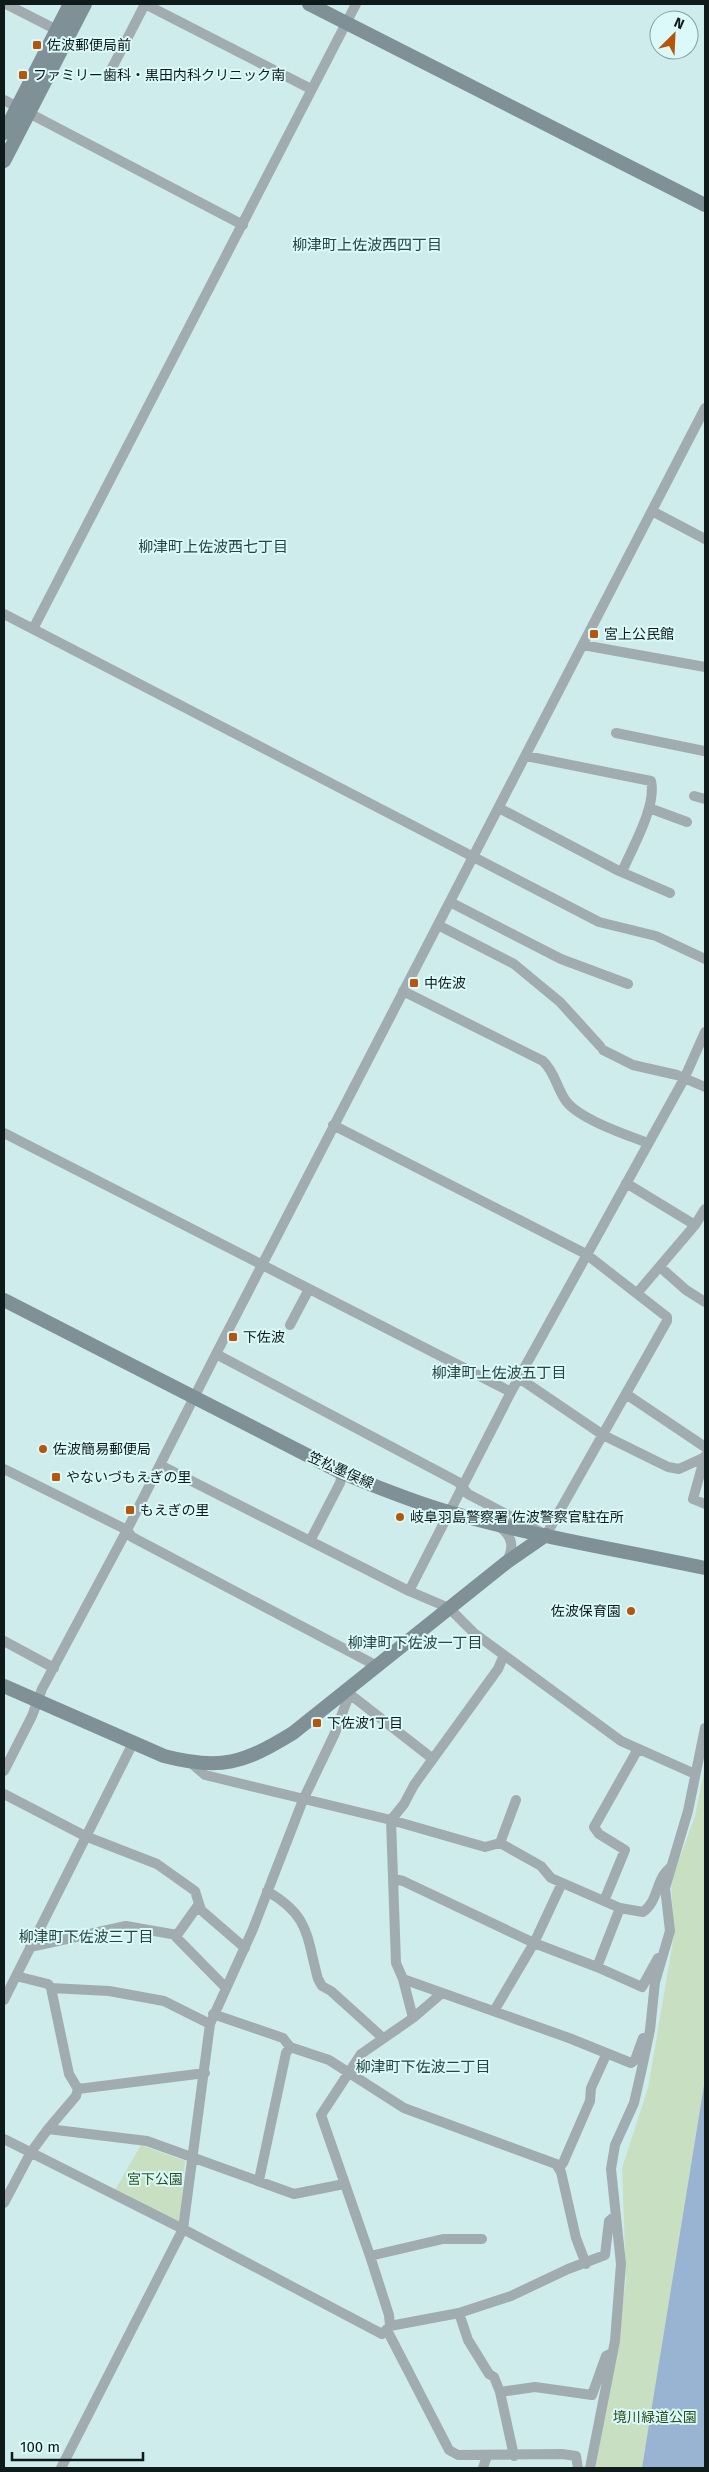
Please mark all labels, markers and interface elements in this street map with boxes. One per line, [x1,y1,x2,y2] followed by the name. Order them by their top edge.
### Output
[649,10,699,60] north arrow
[671,14,687,33] text: N
[47,37,131,54] place label: 佐波郵便局前
[31,39,43,51] marker: 佐波郵便局前
[33,67,285,84] place label: ファミリー歯科・黒田内科クリニック南
[17,69,29,81] marker: ファミリー歯科・黒田内科クリニック南
[292,236,442,254] district label: 柳津町上佐波西四丁目
[138,538,288,556] district label: 柳津町上佐波西七丁目
[604,626,674,643] place label: 宮上公民館
[588,628,600,640] marker: 宮上公民館
[424,975,466,992] place label: 中佐波
[408,977,420,989] marker: 中佐波
[243,1329,285,1346] place label: 下佐波
[227,1331,239,1343] marker: 下佐波
[431,1364,567,1382] district label: 柳津町上佐波五丁目
[53,1441,151,1458] place label: 佐波簡易郵便局
[37,1443,49,1455] marker: 佐波簡易郵便局
[305,1448,376,1492] street label: 笠松墨俣線
[66,1469,192,1486] place label: やないづもえぎの里
[50,1471,62,1483] marker: やないづもえぎの里
[140,1502,210,1519] place label: もえぎの里
[124,1504,136,1516] marker: もえぎの里
[410,1509,624,1526] place label: 岐阜羽島警察署 佐波警察官駐在所
[394,1511,406,1523] marker: 岐阜羽島警察署 佐波警察官駐在所
[551,1603,621,1620] place label: 佐波保育園
[625,1605,637,1617] marker: 佐波保育園
[347,1634,483,1652] district label: 柳津町下佐波一丁目
[327,1715,403,1732] place label: 下佐波1丁目
[311,1717,323,1729] marker: 下佐波1丁目
[18,1928,154,1946] district label: 柳津町下佐波三丁目
[355,2058,491,2076] district label: 柳津町下佐波二丁目
[127,2171,183,2188] park label: 宮下公園
[613,2409,697,2426] park label: 境川緑道公園
[12,2430,144,2462] scale bar
[20,2438,60,2456] text: 100 m

